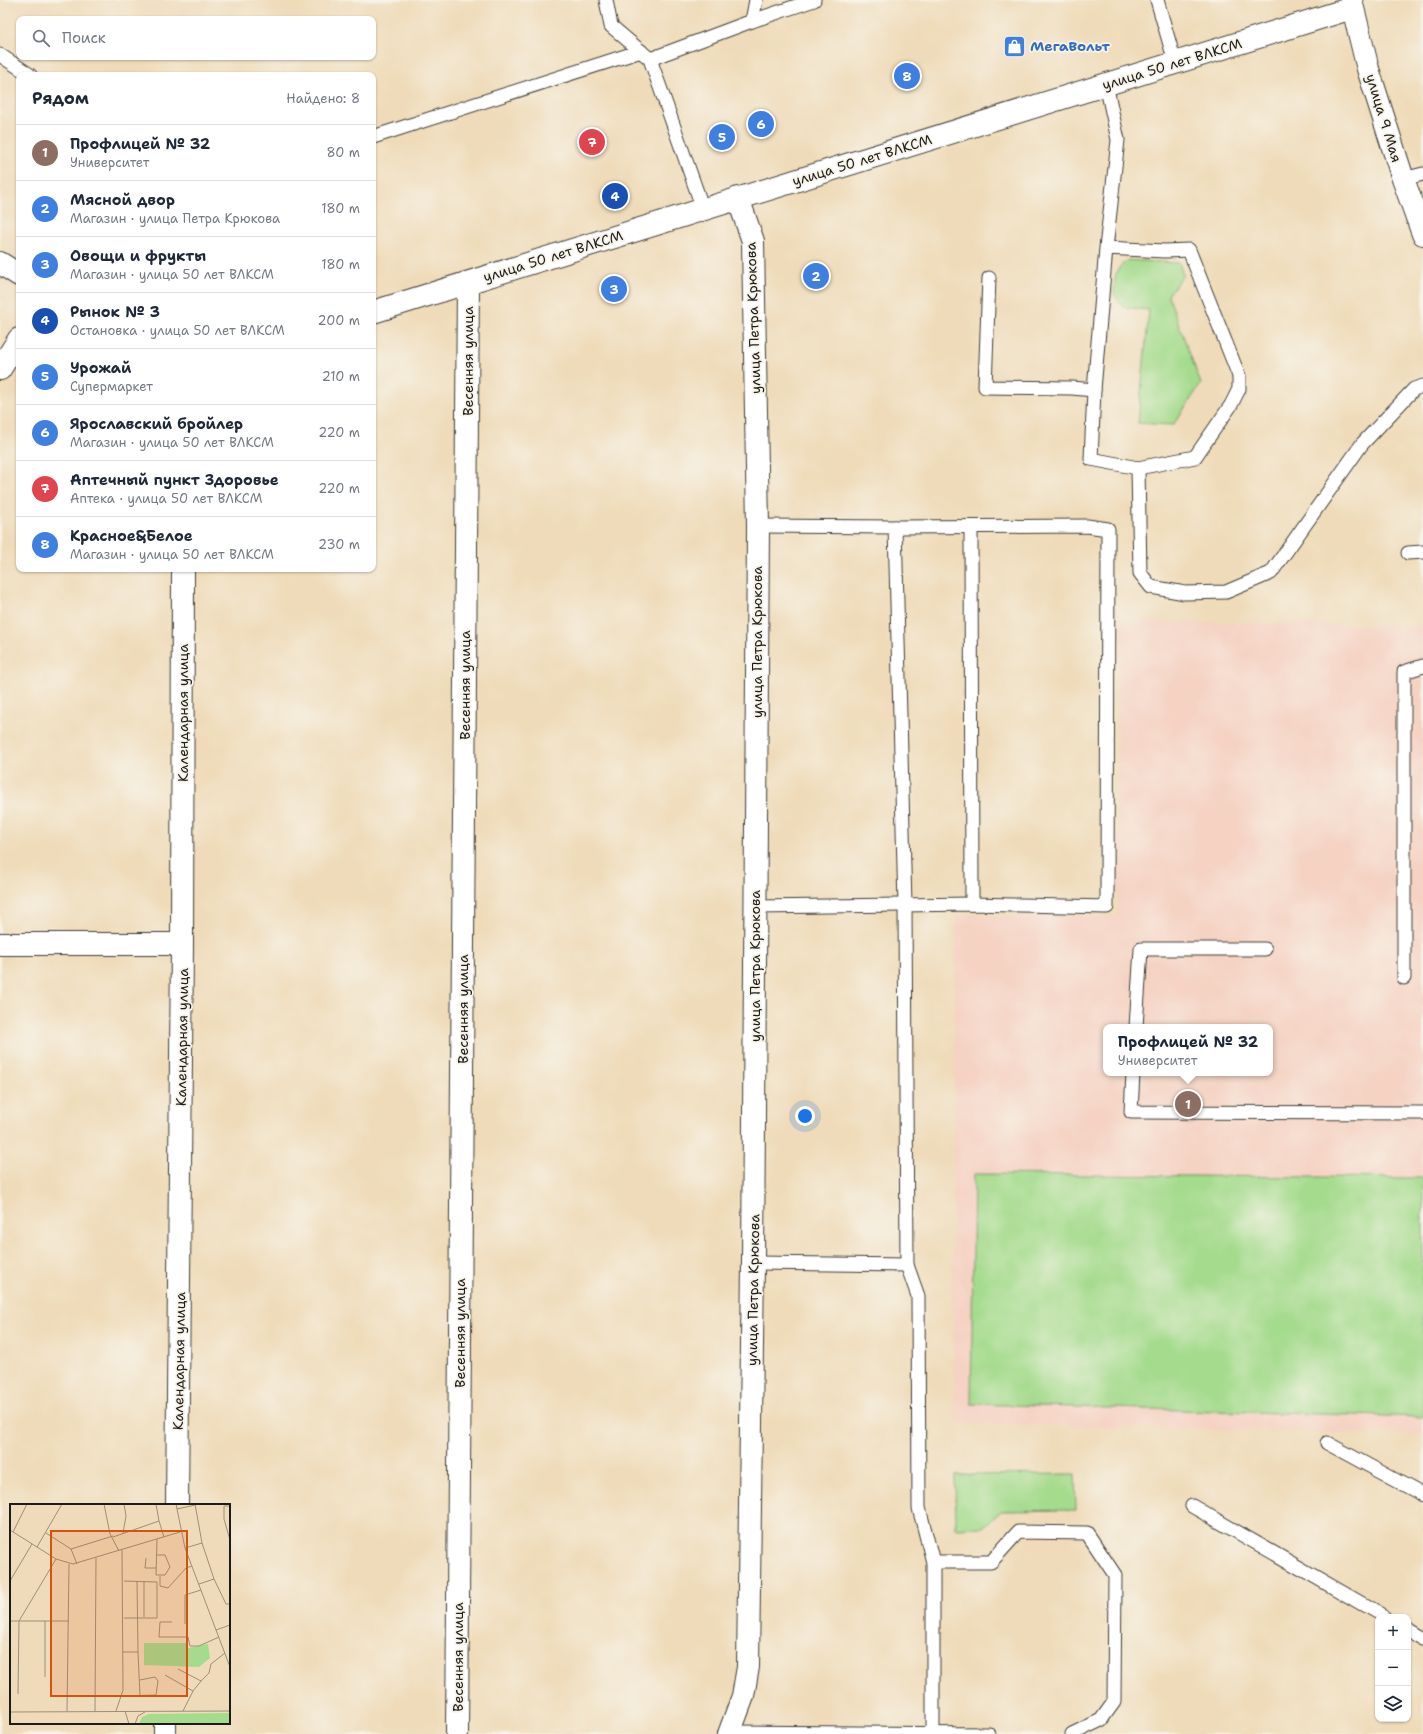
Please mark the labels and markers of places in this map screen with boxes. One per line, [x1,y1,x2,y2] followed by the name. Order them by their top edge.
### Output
[1001,33,1027,59] shop icon: МегаВольт
[1030,37,1110,55] place label: МегаВольт
[894,61,920,91] pin: 8
[748,109,774,139] pin: 6
[709,122,735,152] pin: 5
[579,127,605,157] pin: 7
[602,181,628,211] pin: 4
[803,261,829,291] pin: 2
[601,274,627,304] pin: 3
[1175,1089,1201,1119] pin: 1

